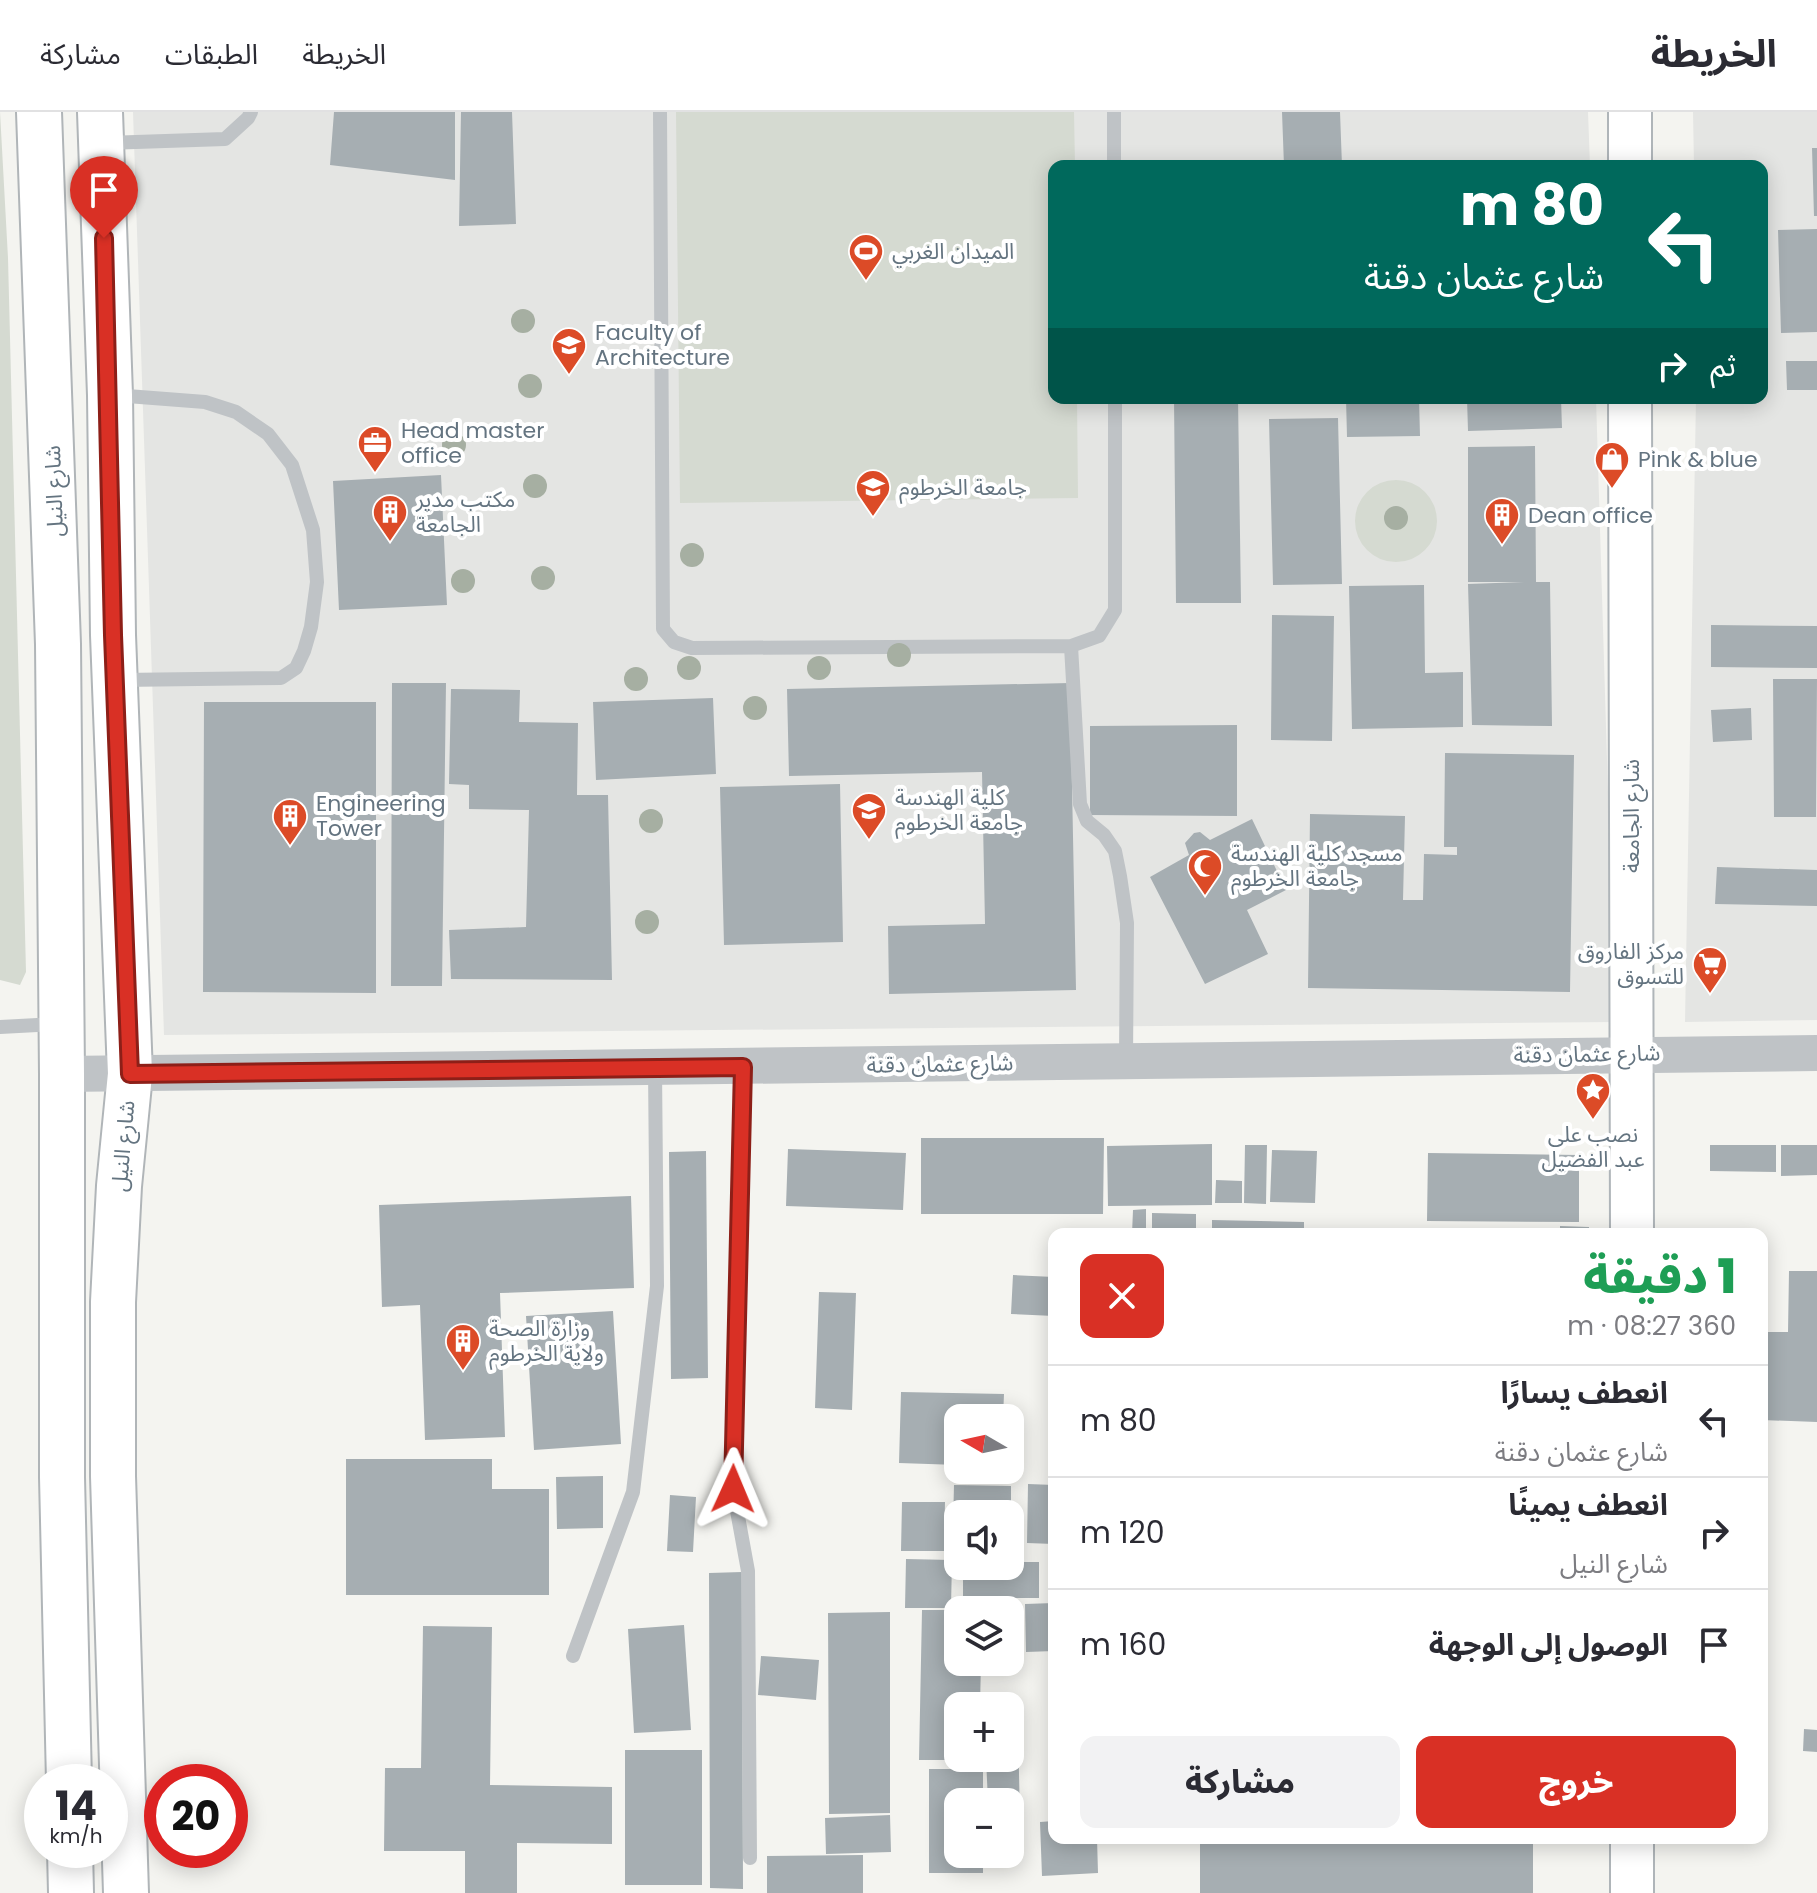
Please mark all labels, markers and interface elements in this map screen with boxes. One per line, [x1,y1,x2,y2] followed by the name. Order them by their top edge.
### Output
[1651,27,1777,80] text: الخريطة
[40,35,121,74] text: مشاركة
[165,35,258,74] text: الطبقات
[302,35,386,74] text: الخريطة
[70,156,138,238] pin
[1460,166,1604,245] text: 80 m
[82,168,126,212] icon: arrive
[1632,192,1736,296] icon: left
[847,232,885,282] sports icon: الميدان الغربي
[892,236,1014,268] place label: الميدان الغربي
[1364,251,1604,302] text: شارع عثمان دقنة
[595,317,730,373] place label: Faculty of Architecture
[550,326,588,376] school or university icon: Faculty of Architecture
[1650,344,1694,388] icon: right
[1710,344,1736,387] text: ثم
[401,415,544,471] place label: Head master office
[356,424,394,474] office icon: Head master office
[1593,440,1631,490] shop icon: Pink & blue
[1638,444,1758,475] place label: Pink & blue
[37,445,72,537] street label: شارع النيل
[854,468,892,518] school or university icon: جامعة الخرطوم
[899,472,1027,504] place label: جامعة الخرطوم
[415,484,515,540] place label: مكتب مدير الجامعة
[371,493,409,543] building icon: مكتب مدير الجامعة
[1483,496,1521,546] building icon: Dean office
[1528,500,1653,531] place label: Dean office
[1616,759,1648,873] street label: شارع الجامعة
[895,782,1023,839] place label: كلية الهندسة جامعة الخرطوم
[316,788,446,844] place label: Engineering Tower
[850,791,888,841] school or university icon: كلية الهندسة جامعة الخرطوم
[271,797,309,847] building icon: Engineering Tower
[1231,838,1403,895] place label: مسجد كلية الهندسة جامعة الخرطوم
[1186,847,1224,897] mosque icon: مسجد كلية الهندسة جامعة الخرطوم
[1578,936,1684,992] place label: مركز الفاروق للتسوق
[1691,945,1729,995] supermarket icon: مركز الفاروق للتسوق
[1513,1037,1661,1072] street label: شارع عثمان دقنة
[866,1047,1014,1082] street label: شارع عثمان دقنة
[1574,1071,1612,1121] place icon: نصب علي عبد الفضيل
[104,1099,143,1193] street label: شارع النيل
[1541,1119,1645,1175] place label: نصب علي عبد الفضيل
[1583,1243,1736,1310] text: 1 دقيقة
[1080,1254,1164,1338] button: close
[1567,1308,1736,1344] text: 360 m · 08:27
[489,1313,604,1370] place label: وزارة الصحة ولاية الخرطوم
[444,1322,482,1372] building icon: وزارة الصحة ولاية الخرطوم
[1500,1371,1668,1414] text: انعطف يسارًا
[1080,1399,1157,1442] text: 80 m
[1692,1399,1736,1443] icon: left
[944,1404,1024,1484] north arrow
[944,1404,1024,1868] map controls
[1495,1434,1668,1470] text: شارع عثمان دقنة
[691,1447,775,1531] position arrow
[1508,1483,1668,1526] text: انعطف يمينًا
[944,1500,1024,1580] button: sound
[1080,1511,1165,1554] text: 120 m
[1692,1511,1736,1555] icon: right
[1560,1546,1668,1582] text: شارع النيل
[944,1596,1024,1676] button: layers
[1080,1623,1166,1666] text: 160 m
[1429,1623,1668,1666] text: الوصول إلى الوجهة
[1692,1623,1736,1667] icon: arrive
[944,1692,1024,1772] button: +
[1080,1736,1400,1828] button: مشاركة
[1416,1736,1736,1828] button: خروج
[144,1764,248,1868] speed limit sign: 20
[55,1778,97,1834] text: 14
[944,1788,1024,1868] button: −
[49,1822,103,1850] text: km/h

